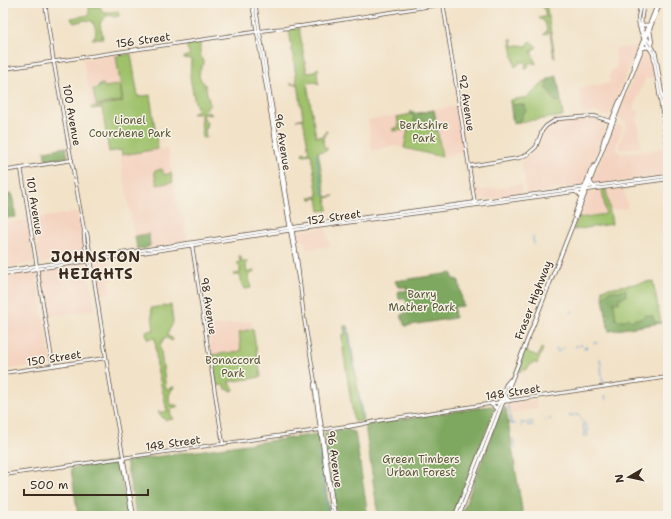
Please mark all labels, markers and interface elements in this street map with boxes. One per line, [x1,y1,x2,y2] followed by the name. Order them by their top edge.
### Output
[115,29,171,52] street label: 156 Street
[455,74,478,133] street label: 92 Avenue
[59,83,84,147] street label: 100 Avenue
[271,112,294,172] street label: 96 Avenue
[89,113,171,141] park label: Lionel Courchene Park
[399,118,449,146] park label: Berkshire Park
[22,176,47,236] street label: 101 Avenue
[306,206,362,229] street label: 152 Street
[51,247,141,284] district label: JOHNSTON HEIGHTS
[511,258,555,342] street label: Fraser Highway
[197,276,220,336] street label: 98 Avenue
[388,287,456,315] park label: Barry Mather Park
[26,347,83,370] street label: 150 Street
[205,353,261,381] park label: Bonaccord Park
[485,381,542,404] street label: 148 Street
[323,429,346,489] street label: 96 Avenue
[145,432,202,455] street label: 148 Street
[382,452,460,480] park label: Green Timbers Urban Forest
[609,457,649,497] north arrow
[24,471,148,497] scale bar
[611,473,628,484] text: N
[30,477,68,493] text: 500 m

